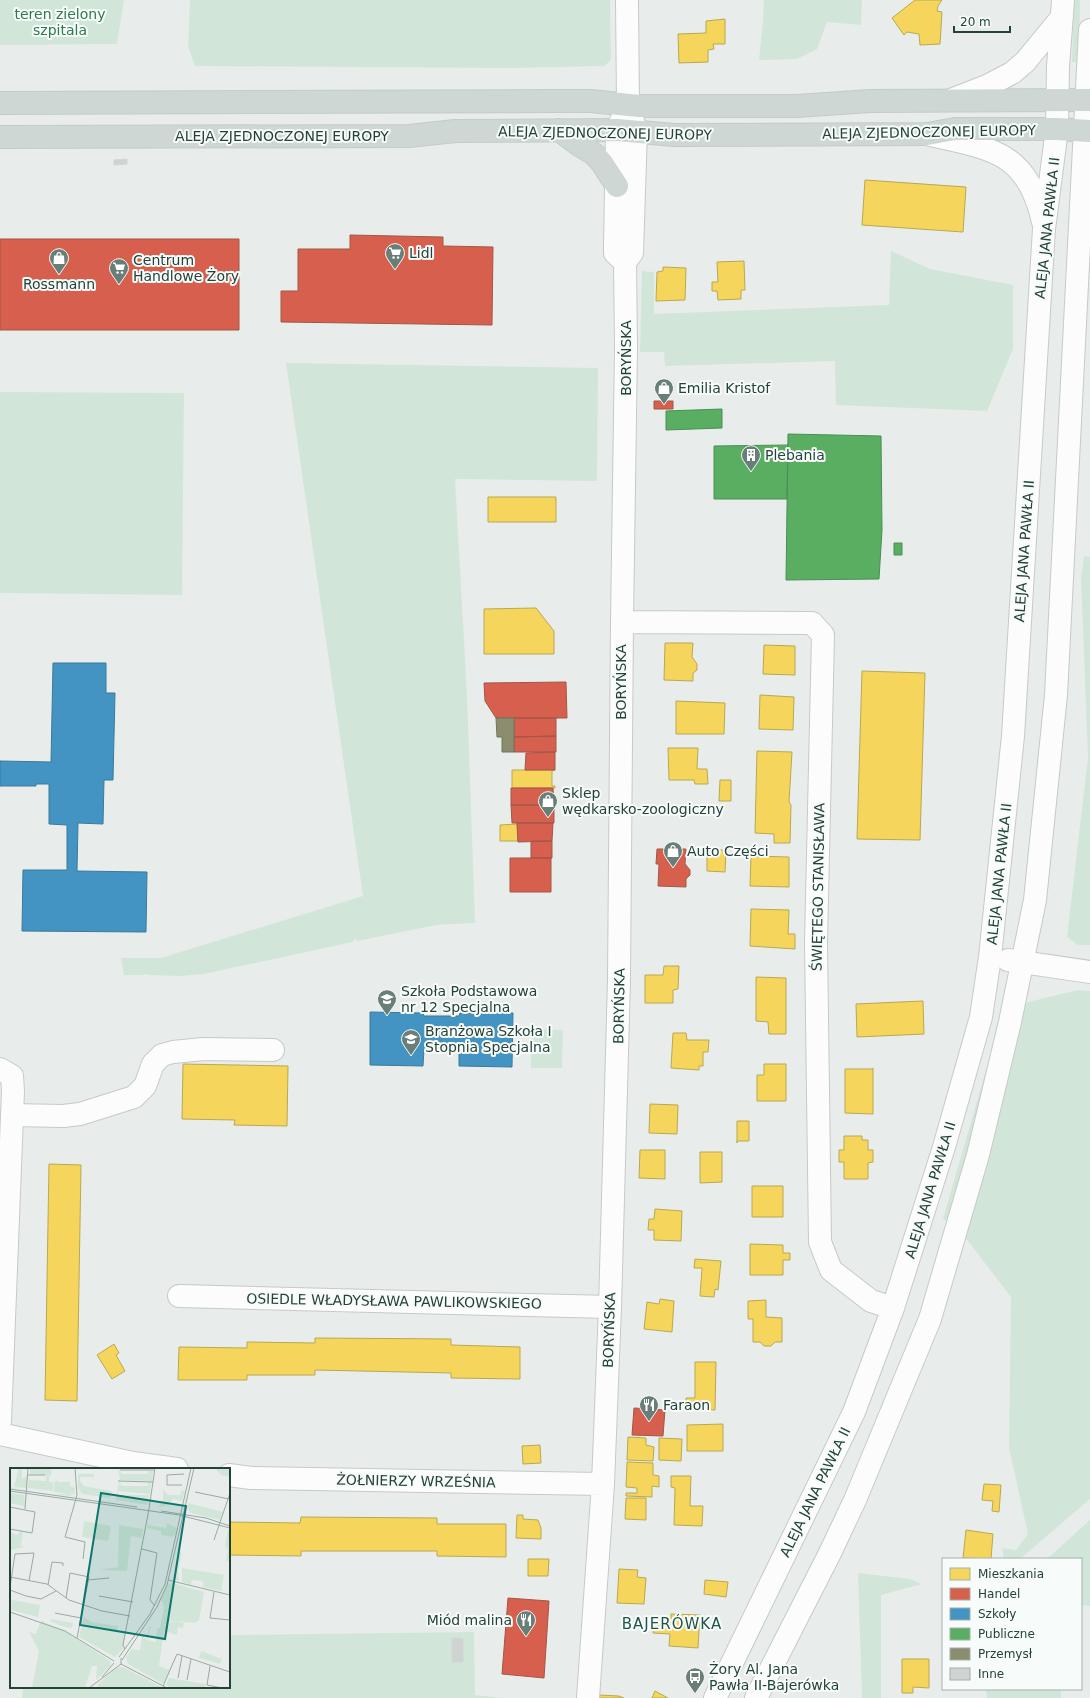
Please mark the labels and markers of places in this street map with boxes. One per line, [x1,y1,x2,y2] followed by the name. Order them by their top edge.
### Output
[384,242,406,270] supermarket icon: Lidl
[409,245,433,261] place label: Lidl
[48,247,70,275] shop icon: Rossmann
[133,252,239,284] place label: Centrum Handlowe Żory
[108,257,130,285] supermarket icon: Centrum Handlowe Żory
[23,276,95,292] place label: Rossmann
[653,377,675,405] shop icon: Emilia Kristof
[678,380,771,396] place label: Emilia Kristof
[740,444,762,472] building icon: Plebania
[765,447,825,463] place label: Plebania
[562,785,724,817] place label: Sklep wędkarsko-zoologiczny
[537,790,559,818] shop icon: Sklep wędkarsko-zoologiczny
[662,840,684,868] shop icon: Auto Części
[687,843,769,859] place label: Auto Części
[401,983,537,1015] place label: Szkoła Podstawowa nr 12 Specjalna
[376,988,398,1016] school or university icon: Szkoła Podstawowa nr 12 Specjalna
[425,1023,552,1055] place label: Branżowa Szkoła I Stopnia Specjalna
[400,1028,422,1056] school or university icon: Branżowa Szkoła I Stopnia Specjalna
[638,1394,660,1422] restaurant icon: Faraon
[663,1397,710,1413] place label: Faraon
[515,1609,537,1637] restaurant icon: Miód malina
[427,1612,512,1628] place label: Miód malina
[709,1660,839,1693] place label: Żory Al. Jana Pawła II-Bajerówka
[684,1666,706,1694] bus stop icon: Żory Al. Jana Pawła II-Bajerówka

